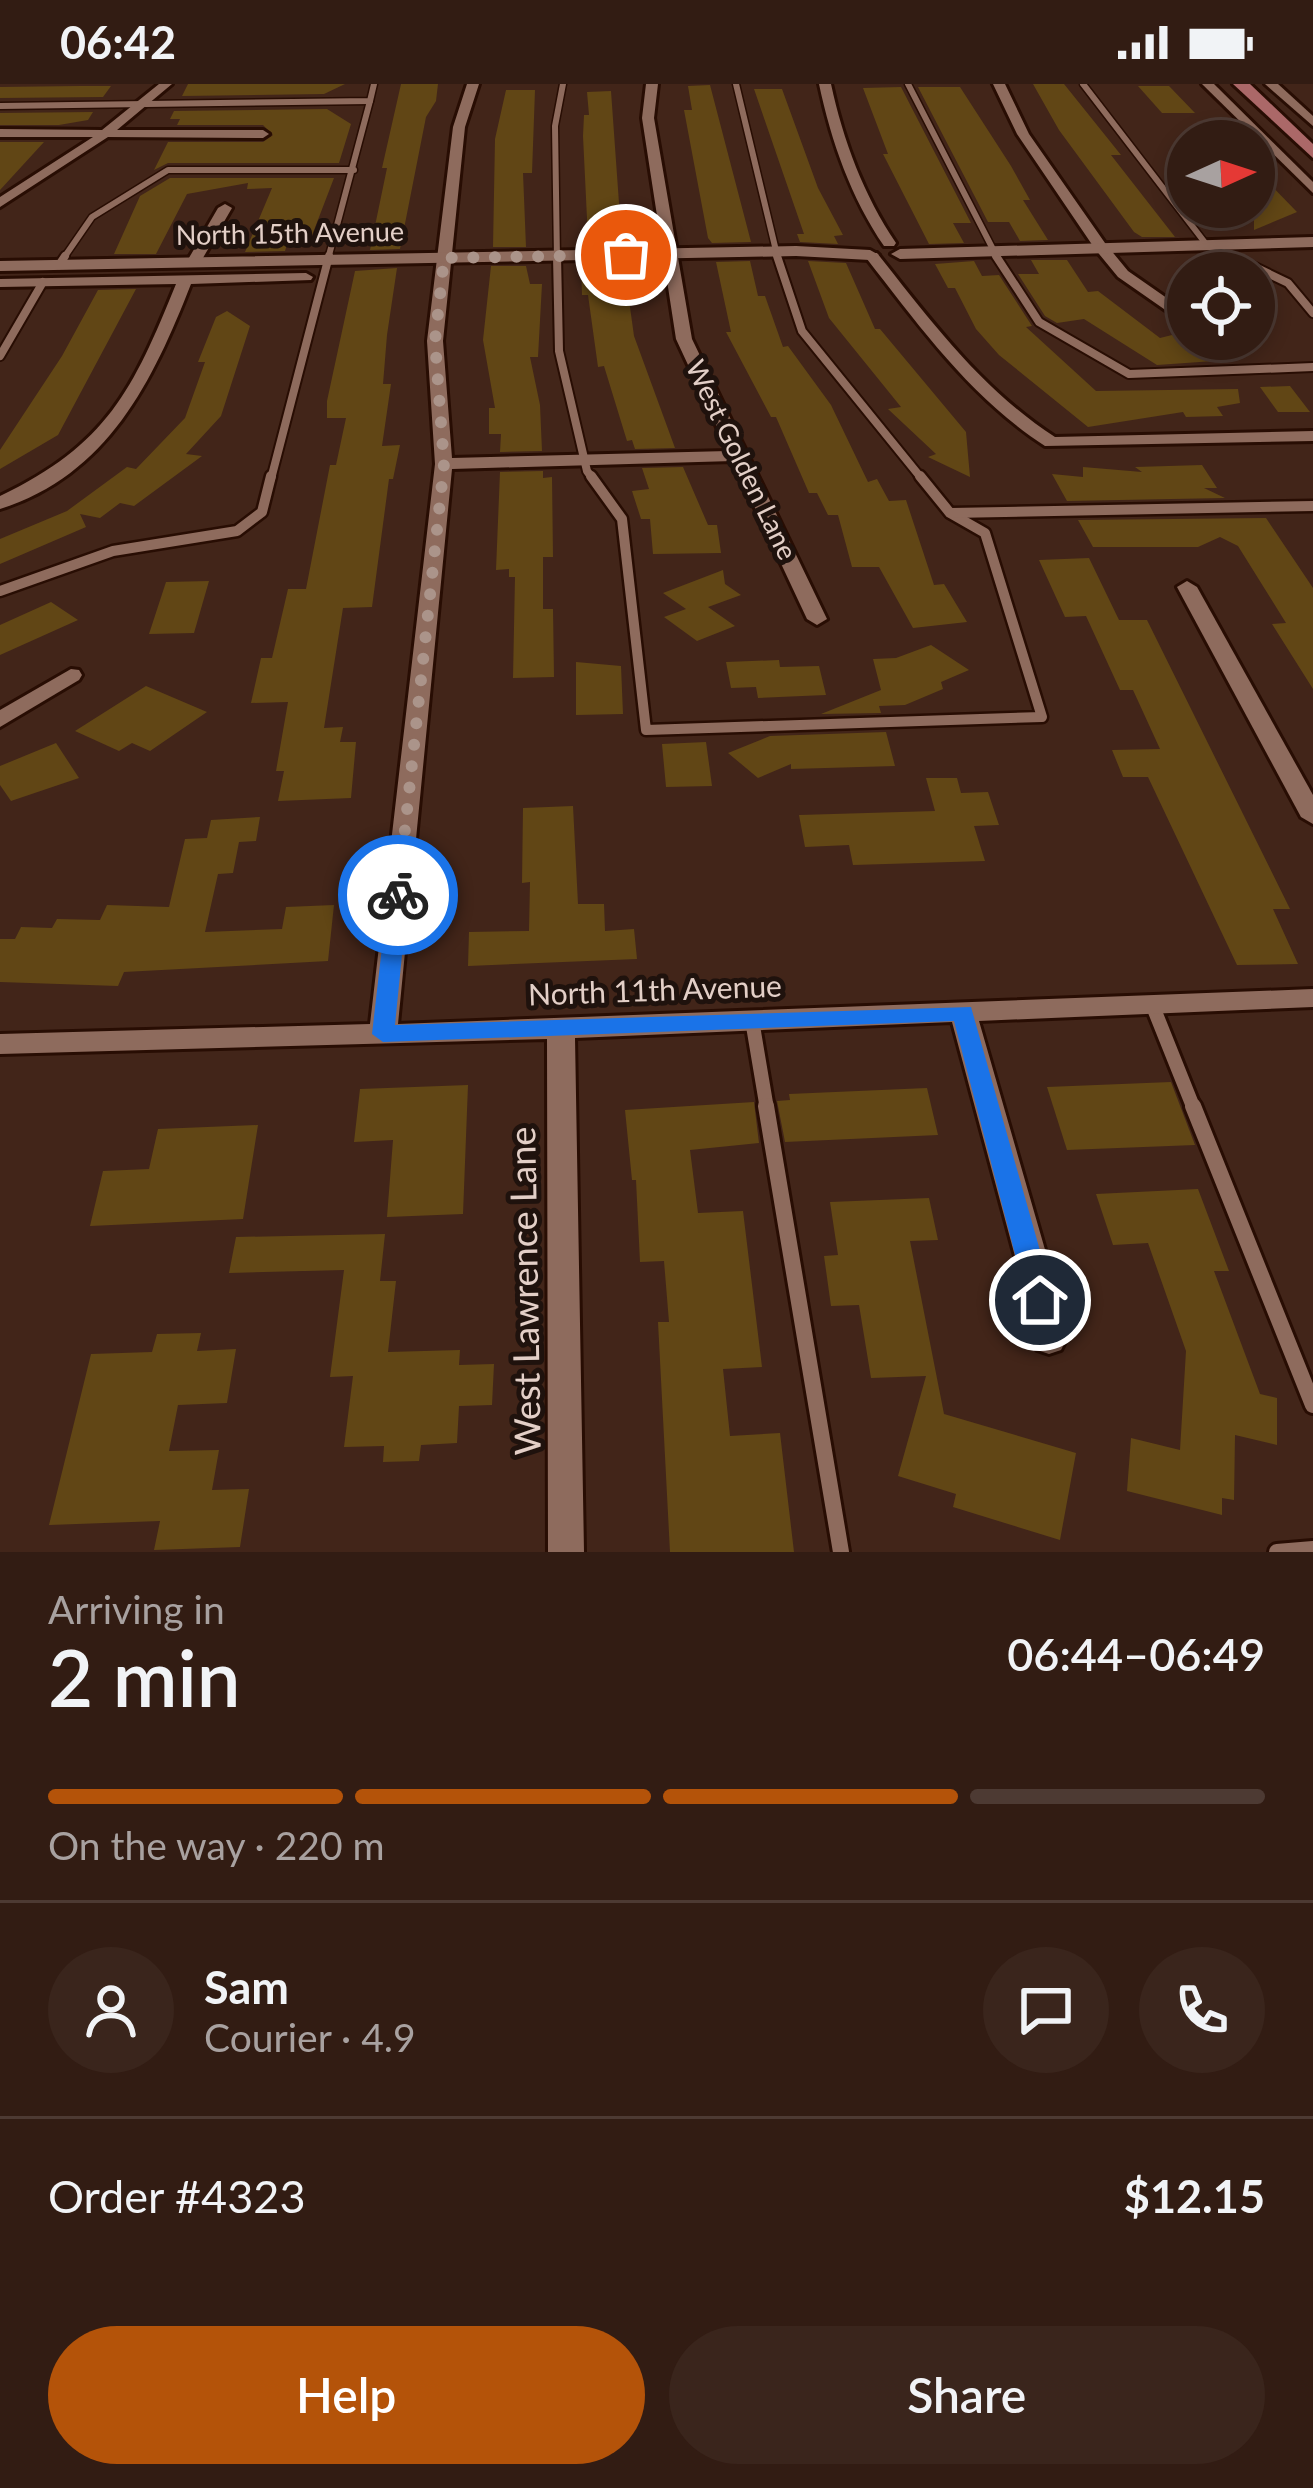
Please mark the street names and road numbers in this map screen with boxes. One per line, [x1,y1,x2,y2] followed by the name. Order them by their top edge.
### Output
[175,214,404,251] street label: North 15th Avenue
[680,354,805,565] street label: West Golden Lane
[527,967,782,1011] street label: North 11th Avenue
[499,1126,549,1456] street label: West Lawrence Lane

